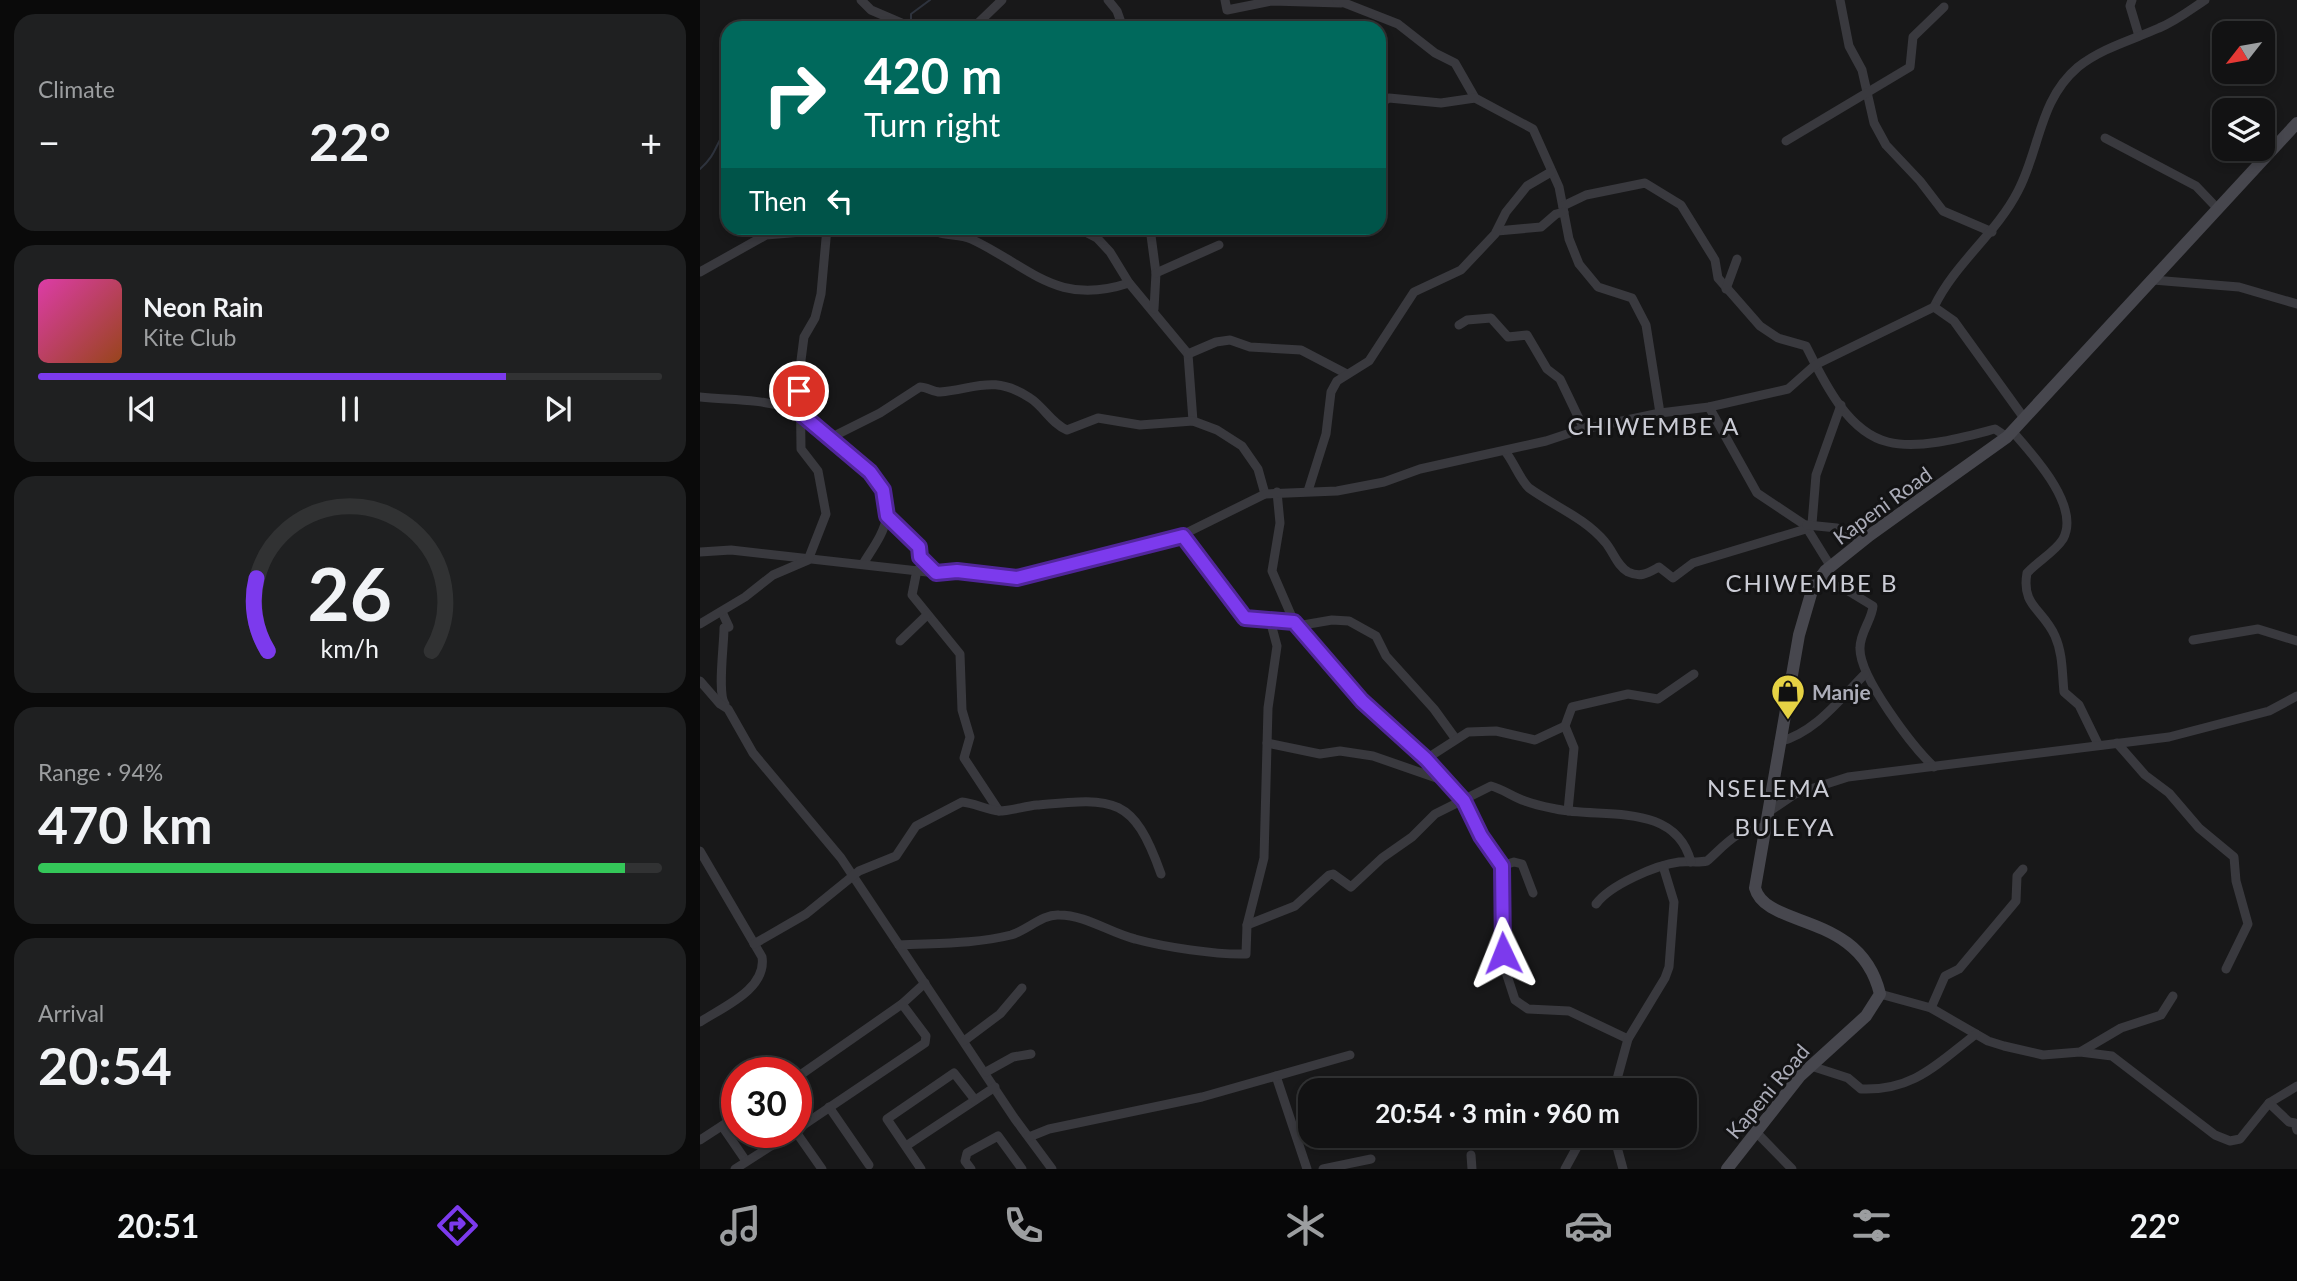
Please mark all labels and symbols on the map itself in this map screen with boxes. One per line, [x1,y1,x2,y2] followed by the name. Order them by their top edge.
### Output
[2212,21,2275,84] north arrow
[769,361,829,421] pin
[1567,411,1741,440] district label: CHIWEMBE A
[1828,461,1936,549] street label: Kapeni Road
[1725,568,1899,597] district label: CHIWEMBE B
[1769,672,1807,721] shop icon: Manje
[1812,679,1871,704] place label: Manje
[1707,773,1831,802] district label: NSELEMA
[1735,812,1835,841] district label: BULEYA
[1466,916,1540,990] position arrow
[1720,1039,1814,1143] street label: Kapeni Road
[721,1057,812,1148] speed limit sign: 30

